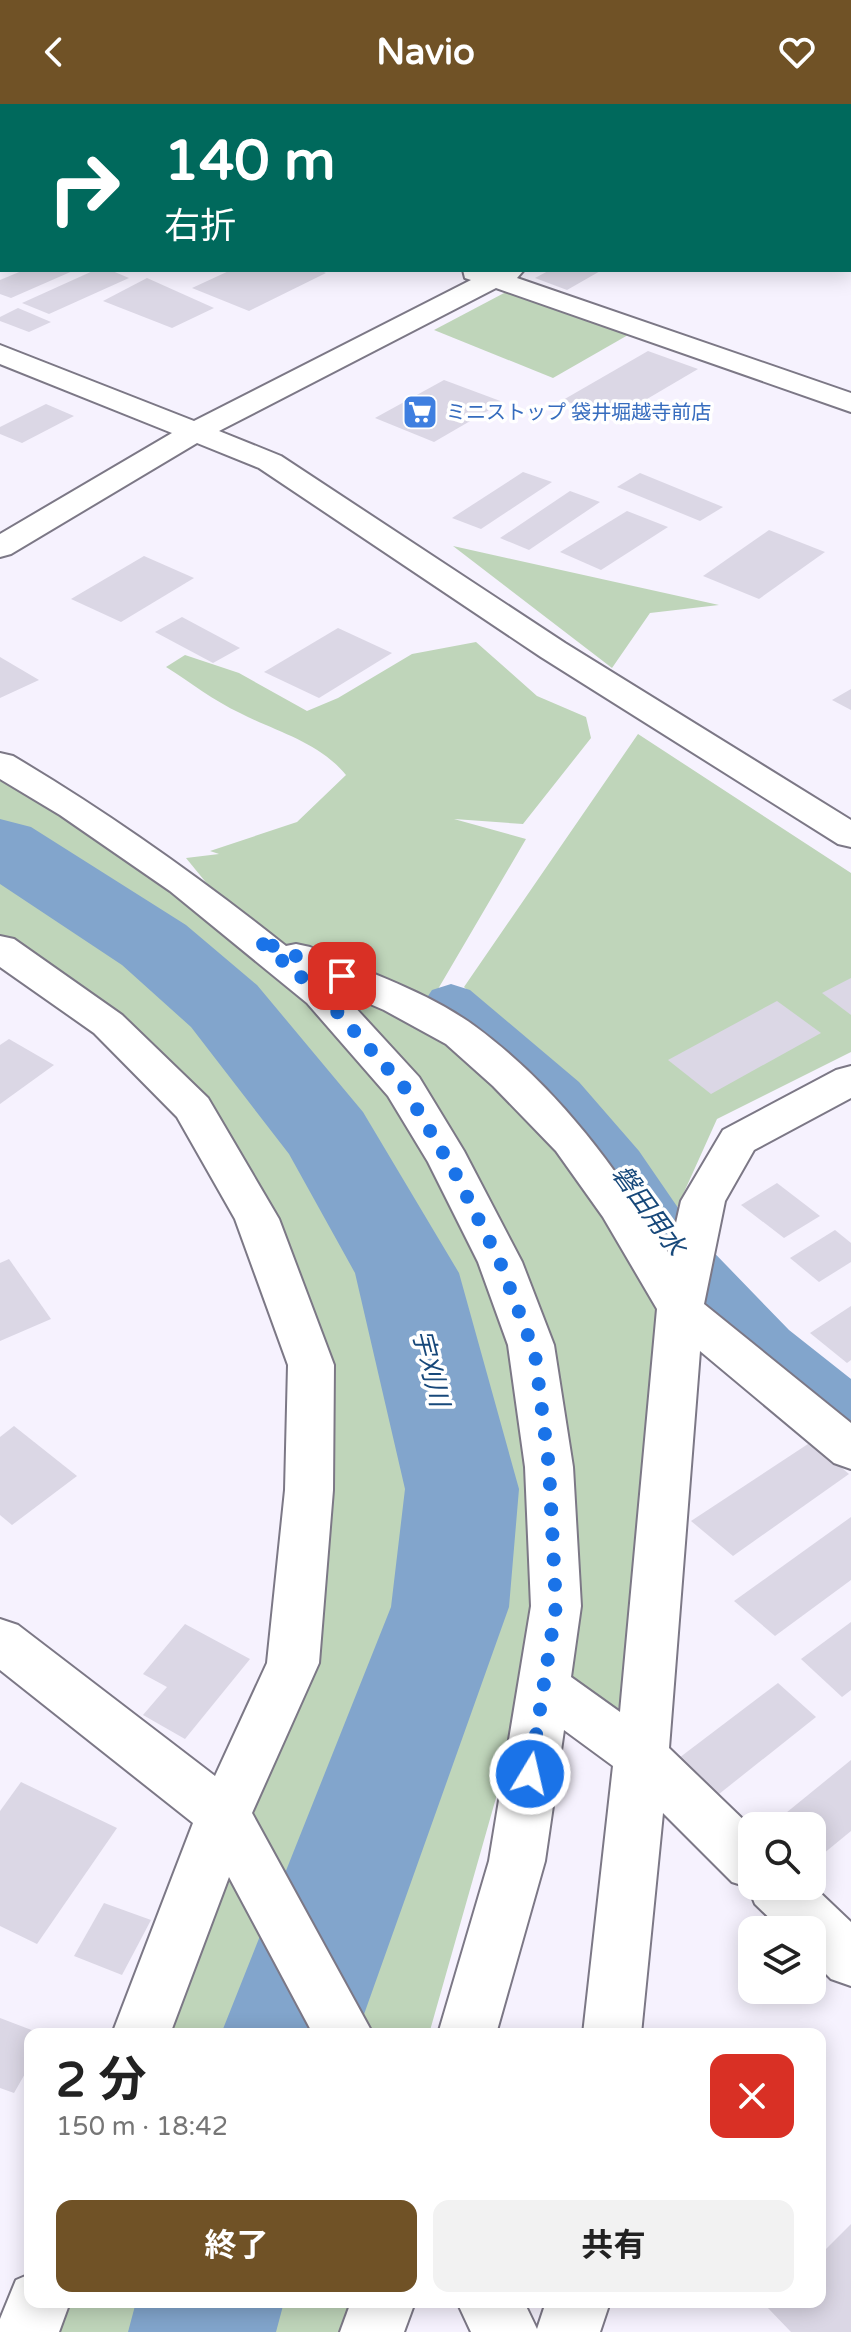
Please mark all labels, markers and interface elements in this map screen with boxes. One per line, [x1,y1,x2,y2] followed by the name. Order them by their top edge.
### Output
[32,30,76,74] icon: back
[775,30,819,74] icon: heart
[376,31,475,74] text: Navio
[164,128,335,195] text: 140 m
[32,136,136,240] icon: right
[164,205,236,248] text: 右折
[401,393,439,431] supermarket icon: ミニストップ 袋井堀越寺前店
[446,401,711,425] place label: ミニストップ 袋井堀越寺前店
[308,942,376,1010] pin
[320,954,364,998] icon: arrive
[605,1159,693,1264] water label: 磐田用水
[406,1327,456,1413] water label: 宇刈川
[488,1732,572,1816] position arrow
[738,1812,826,2004] map controls
[738,1812,826,1900] button: search
[738,1916,826,2004] button: layers
[56,2052,147,2110] text: 2 分
[710,2054,794,2138] button: close
[56,2111,228,2142] text: 150 m · 18:42
[56,2200,417,2292] button: 終了
[433,2200,794,2292] button: 共有

